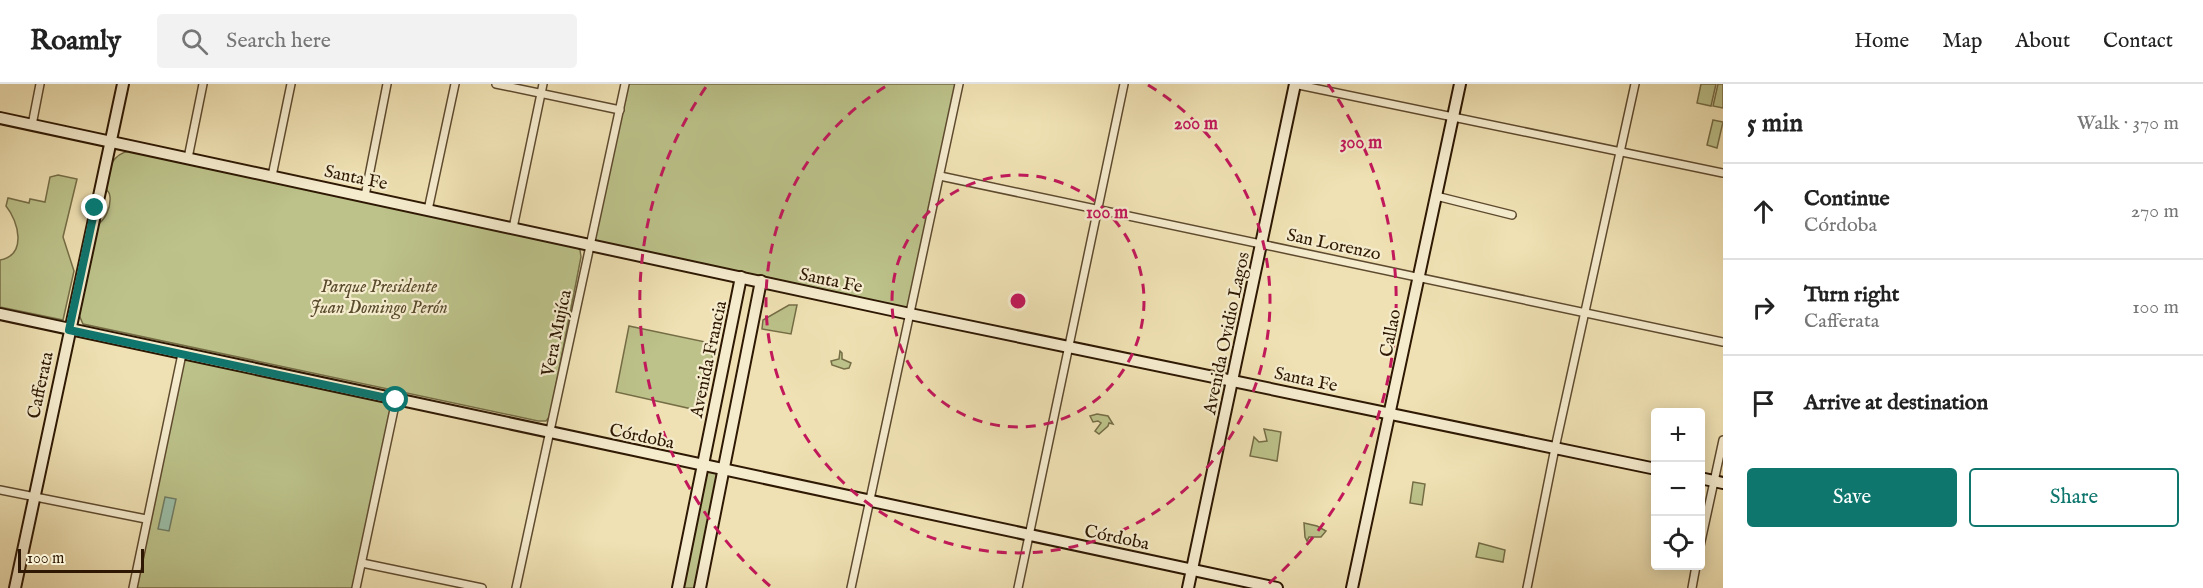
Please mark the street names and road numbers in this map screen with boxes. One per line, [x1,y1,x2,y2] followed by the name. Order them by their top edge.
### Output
[322,161,389,196] street label: Santa Fe
[1285,224,1383,267] street label: San Lorenzo
[1199,250,1256,418] street label: Avenida Ovidio Lagos
[797,264,864,299] street label: Santa Fe
[537,288,578,380] street label: Vera Mujíca
[686,298,733,421] street label: Avenida Francia
[1376,307,1407,359] street label: Callao
[23,349,60,421] street label: Cafferata
[1272,363,1339,398] street label: Santa Fe
[607,419,676,456] street label: Córdoba
[1082,520,1151,557] street label: Córdoba

